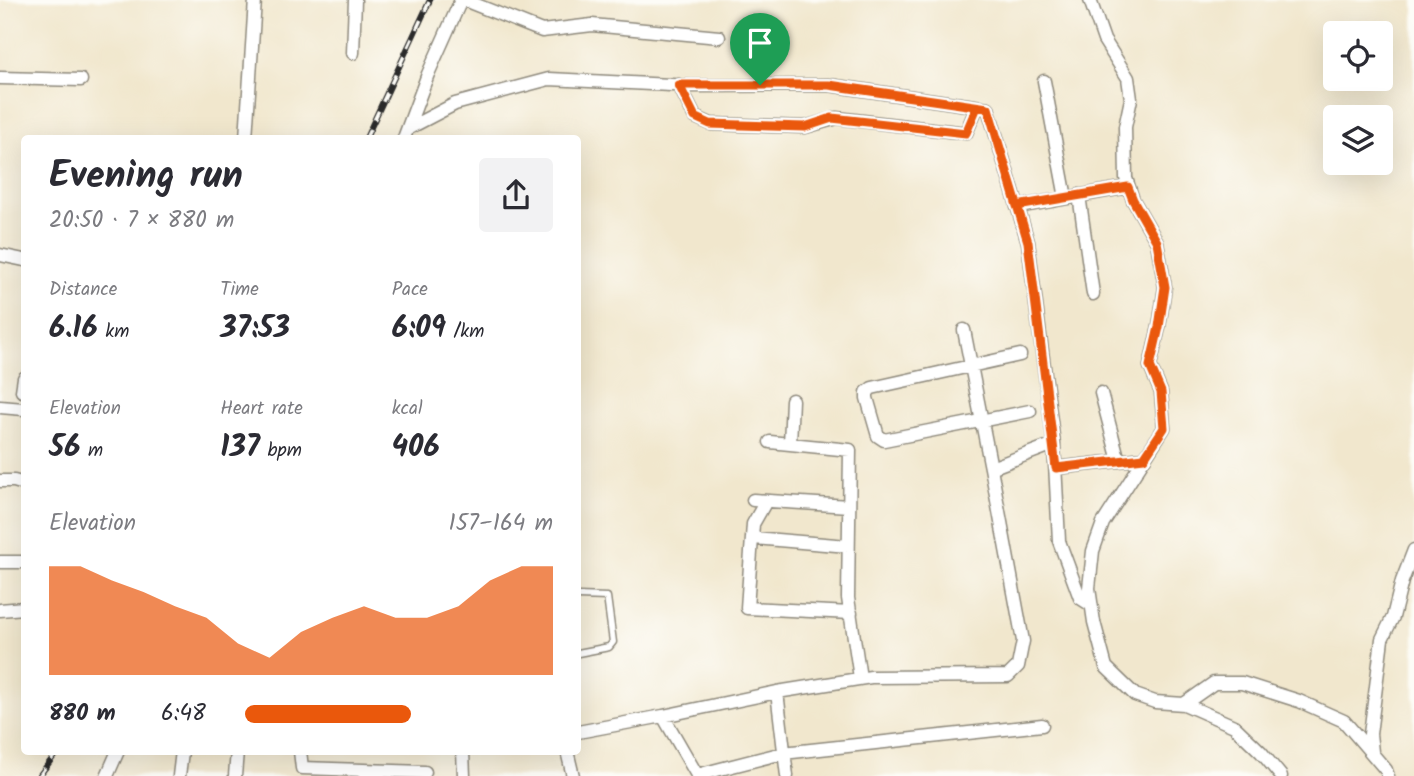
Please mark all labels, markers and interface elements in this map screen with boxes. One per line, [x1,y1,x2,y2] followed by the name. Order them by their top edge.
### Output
[730,13,790,85] pin
[1323,21,1393,175] map controls
[1323,21,1393,91] button: locate
[741,24,779,62] icon: arrive
[1323,105,1393,175] button: layers
[49,147,243,207] text: Evening run
[479,158,553,232] button: share
[49,203,234,239] text: 20:50 · 7 × 880 m
[49,275,117,305] text: Distance
[220,275,259,305] text: Time
[392,275,428,305] text: Pace
[49,305,98,353] text: 6.16
[220,305,290,353] text: 37:53
[392,305,446,353] text: 6:09
[98,317,129,347] text: km
[446,317,484,347] text: /km
[49,394,121,424] text: Elevation
[220,394,303,424] text: Heart rate
[392,394,423,424] text: kcal
[49,424,80,472] text: 56
[220,424,260,472] text: 137
[392,424,440,472] text: 406
[80,436,103,466] text: m
[260,436,302,466] text: bpm
[49,506,136,542] text: Elevation
[449,506,553,542] text: 157–164 m
[49,696,116,732] text: 880 m
[161,696,206,732] text: 6:48

